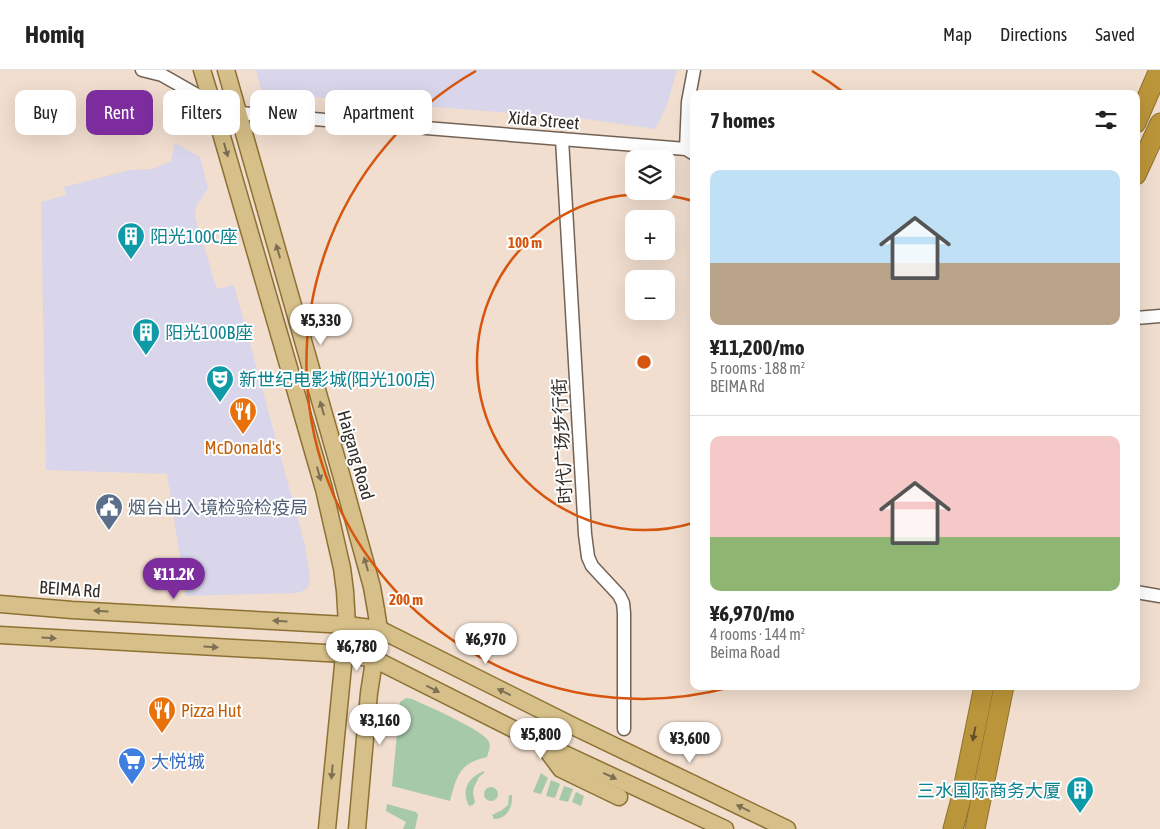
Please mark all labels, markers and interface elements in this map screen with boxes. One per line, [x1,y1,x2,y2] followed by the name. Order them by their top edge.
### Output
[25,21,84,48] text: Homiq
[943,24,972,45] text: Map
[1000,24,1067,45] text: Directions
[1095,24,1135,45] text: Saved
[15,90,76,135] chip: Buy
[86,90,153,135] chip: Rent
[163,90,240,135] chip: Filters
[250,90,315,135] chip: New
[325,90,432,135] chip: Apartment
[508,106,580,134] street label: Xida Street
[1092,106,1120,134] icon: filters
[710,108,775,132] text: 7 homes
[223,143,231,158] one-way arrow
[625,150,675,320] map controls
[625,150,675,200] button: layers
[870,203,960,293] icon: home
[625,210,675,260] button: +
[116,221,146,260] building icon: 阳光100C座
[150,226,237,247] place label: 阳光100C座
[508,234,542,251] text: 100 m
[273,244,281,259] one-way arrow
[625,270,675,320] button: −
[280,304,362,346] pin: ¥5,330
[301,311,341,329] text: ¥5,330
[131,317,161,356] building icon: 阳光100B座
[165,322,253,343] place label: 阳光100B座
[710,335,805,359] text: ¥11,200/mo
[635,353,653,371] centre of rings
[710,359,805,377] text: 5 rooms · 188 m²
[205,364,235,403] theatre icon: 新世纪电影城(阳光100店)
[239,369,435,390] place label: 新世纪电影城(阳光100店)
[710,377,765,395] text: BEIMA Rd
[548,378,576,504] street label: 时代广场步行街
[228,396,258,435] restaurant icon: McDonald's
[318,400,326,415] one-way arrow
[333,408,379,502] street label: Haigang Road
[205,437,281,458] place label: McDonald's
[316,467,324,482] one-way arrow
[870,468,960,558] icon: home
[94,492,124,531] public building icon: 烟台出入境检验检疫局
[128,497,308,518] place label: 烟台出入境检验检疫局
[361,557,369,572] one-way arrow
[133,558,215,600] pin: ¥11.2K
[154,565,194,583] text: ¥11.2K
[39,576,101,602] street label: BEIMA Rd
[389,591,423,608] text: 200 m
[710,601,795,625] text: ¥6,970/mo
[92,607,108,615] one-way arrow
[272,617,288,625] one-way arrow
[445,622,527,665] pin: ¥6,970
[710,625,805,643] text: 4 rooms · 144 m²
[316,630,398,672] pin: ¥6,780
[466,630,506,648] text: ¥6,970
[41,634,57,642] one-way arrow
[337,637,377,655] text: ¥6,780
[203,643,219,651] one-way arrow
[710,643,780,661] text: Beima Road
[426,685,440,693] one-way arrow
[497,688,511,696] one-way arrow
[147,695,177,734] restaurant icon: Pizza Hut
[181,700,242,721] place label: Pizza Hut
[339,704,421,746] pin: ¥3,160
[360,711,400,729] text: ¥3,160
[500,718,582,760] pin: ¥5,800
[649,722,731,764] pin: ¥3,600
[521,725,561,743] text: ¥5,800
[970,726,978,742] one-way arrow
[670,729,710,747] text: ¥3,600
[117,746,147,785] supermarket icon: 大悦城
[151,751,205,772] place label: 大悦城
[328,764,336,780] one-way arrow
[603,771,618,780] one-way arrow
[1065,775,1095,814] building icon: 三水国际商务大厦
[917,780,1061,801] place label: 三水国际商务大厦
[736,804,750,812] one-way arrow

